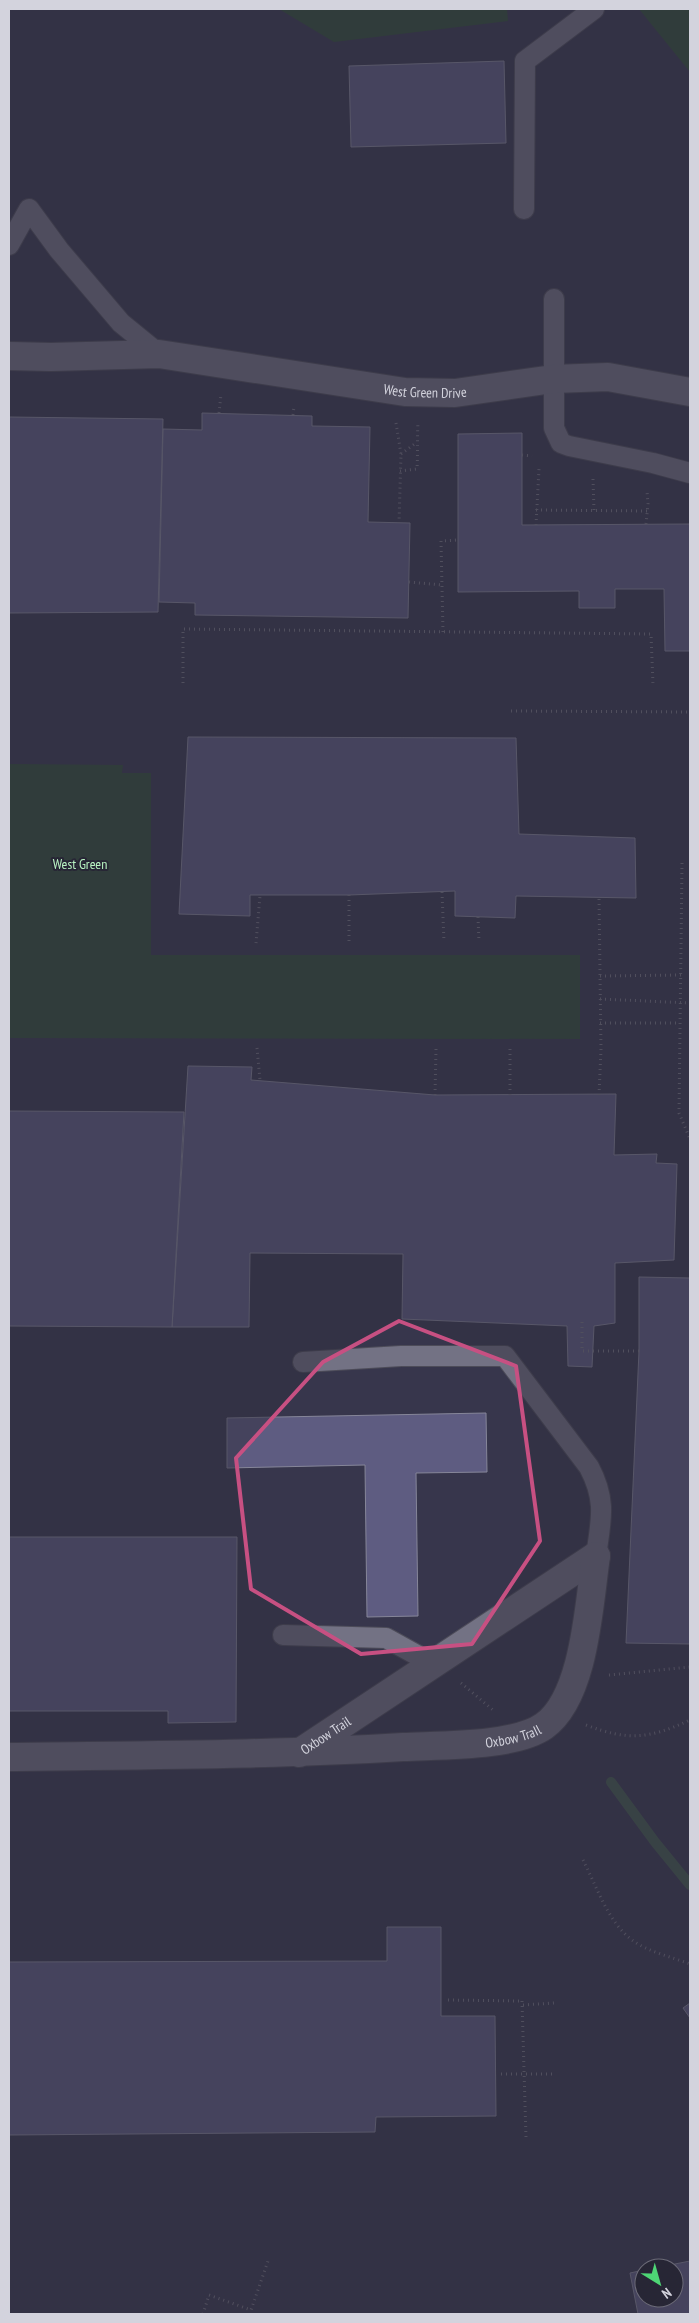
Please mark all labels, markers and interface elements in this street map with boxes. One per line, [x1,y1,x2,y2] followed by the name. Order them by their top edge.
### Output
[382,380,468,402] street label: West Green Drive
[53,855,107,873] park label: West Green
[297,1712,355,1758] street label: Oxbow Trail
[484,1720,545,1752] street label: Oxbow TraIl
[634,2258,684,2308] north arrow
[658,2284,675,2303] text: N

